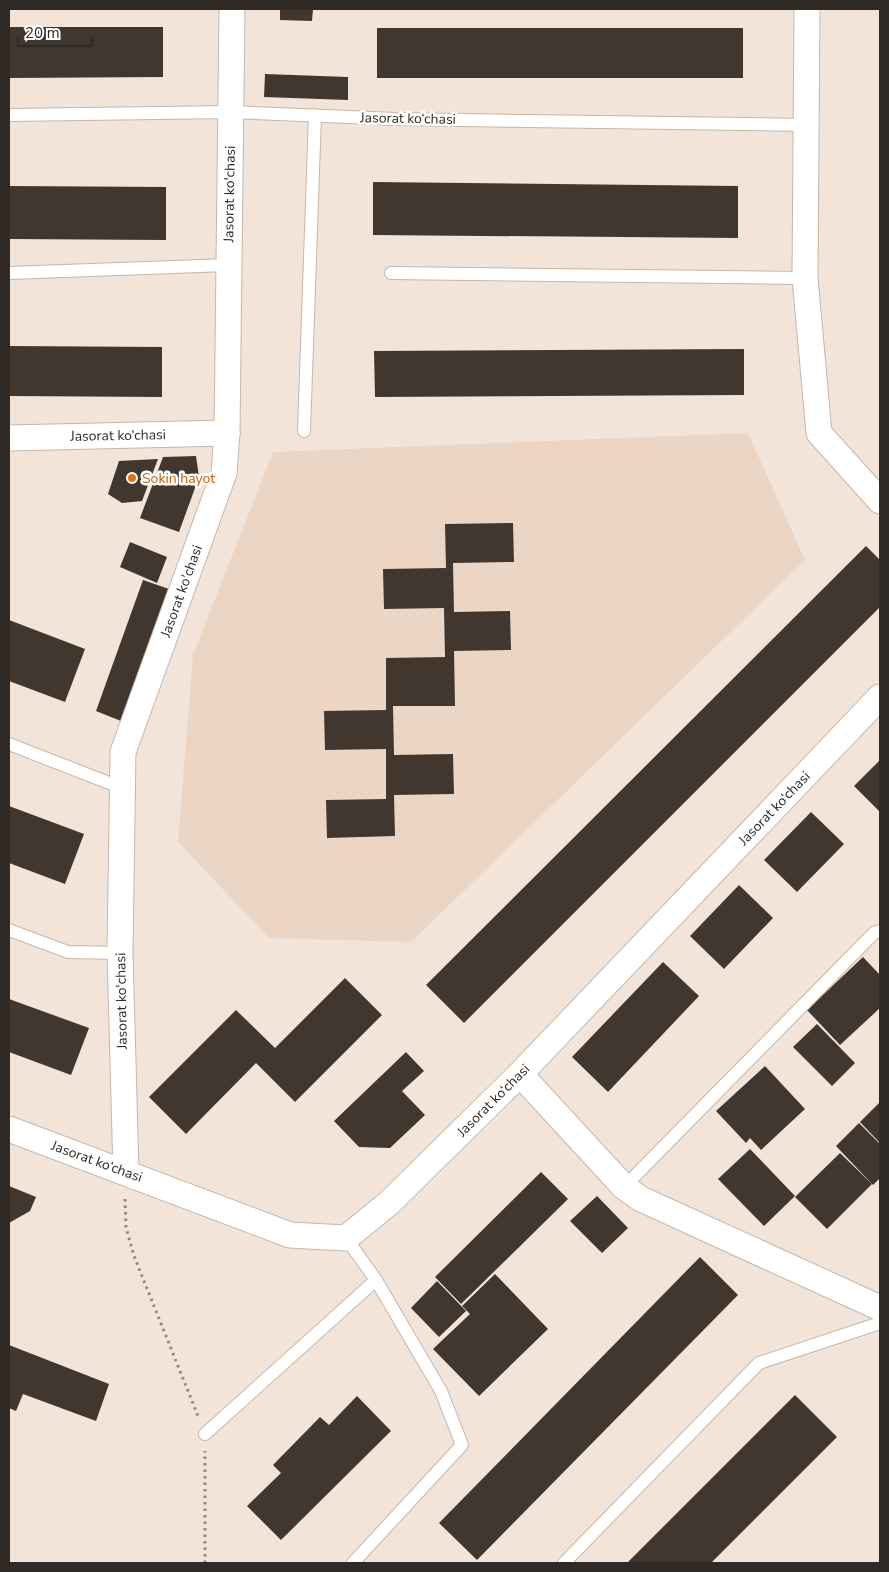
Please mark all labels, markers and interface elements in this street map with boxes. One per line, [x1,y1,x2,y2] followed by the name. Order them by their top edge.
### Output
[18,15,91,47] scale bar
[25,23,60,43] text: 20 m
[359,108,456,129] street label: Jasorat ko‘chasi
[219,145,240,244] street label: Jasorat ko'chasi
[69,425,166,446] street label: Jasorat ko‘chasi
[142,469,215,488] place label: Sokin hayot
[126,472,138,484] marker: Sokin hayot
[156,542,207,641] street label: Jasorat ko'chasi
[734,767,815,850] street label: Jasorat ko‘chasi
[111,952,132,1051] street label: Jasorat ko'chasi
[452,1060,534,1142] street label: Jasorat ko‘chasi
[48,1136,145,1187] street label: Jasorat ko‘chasi

